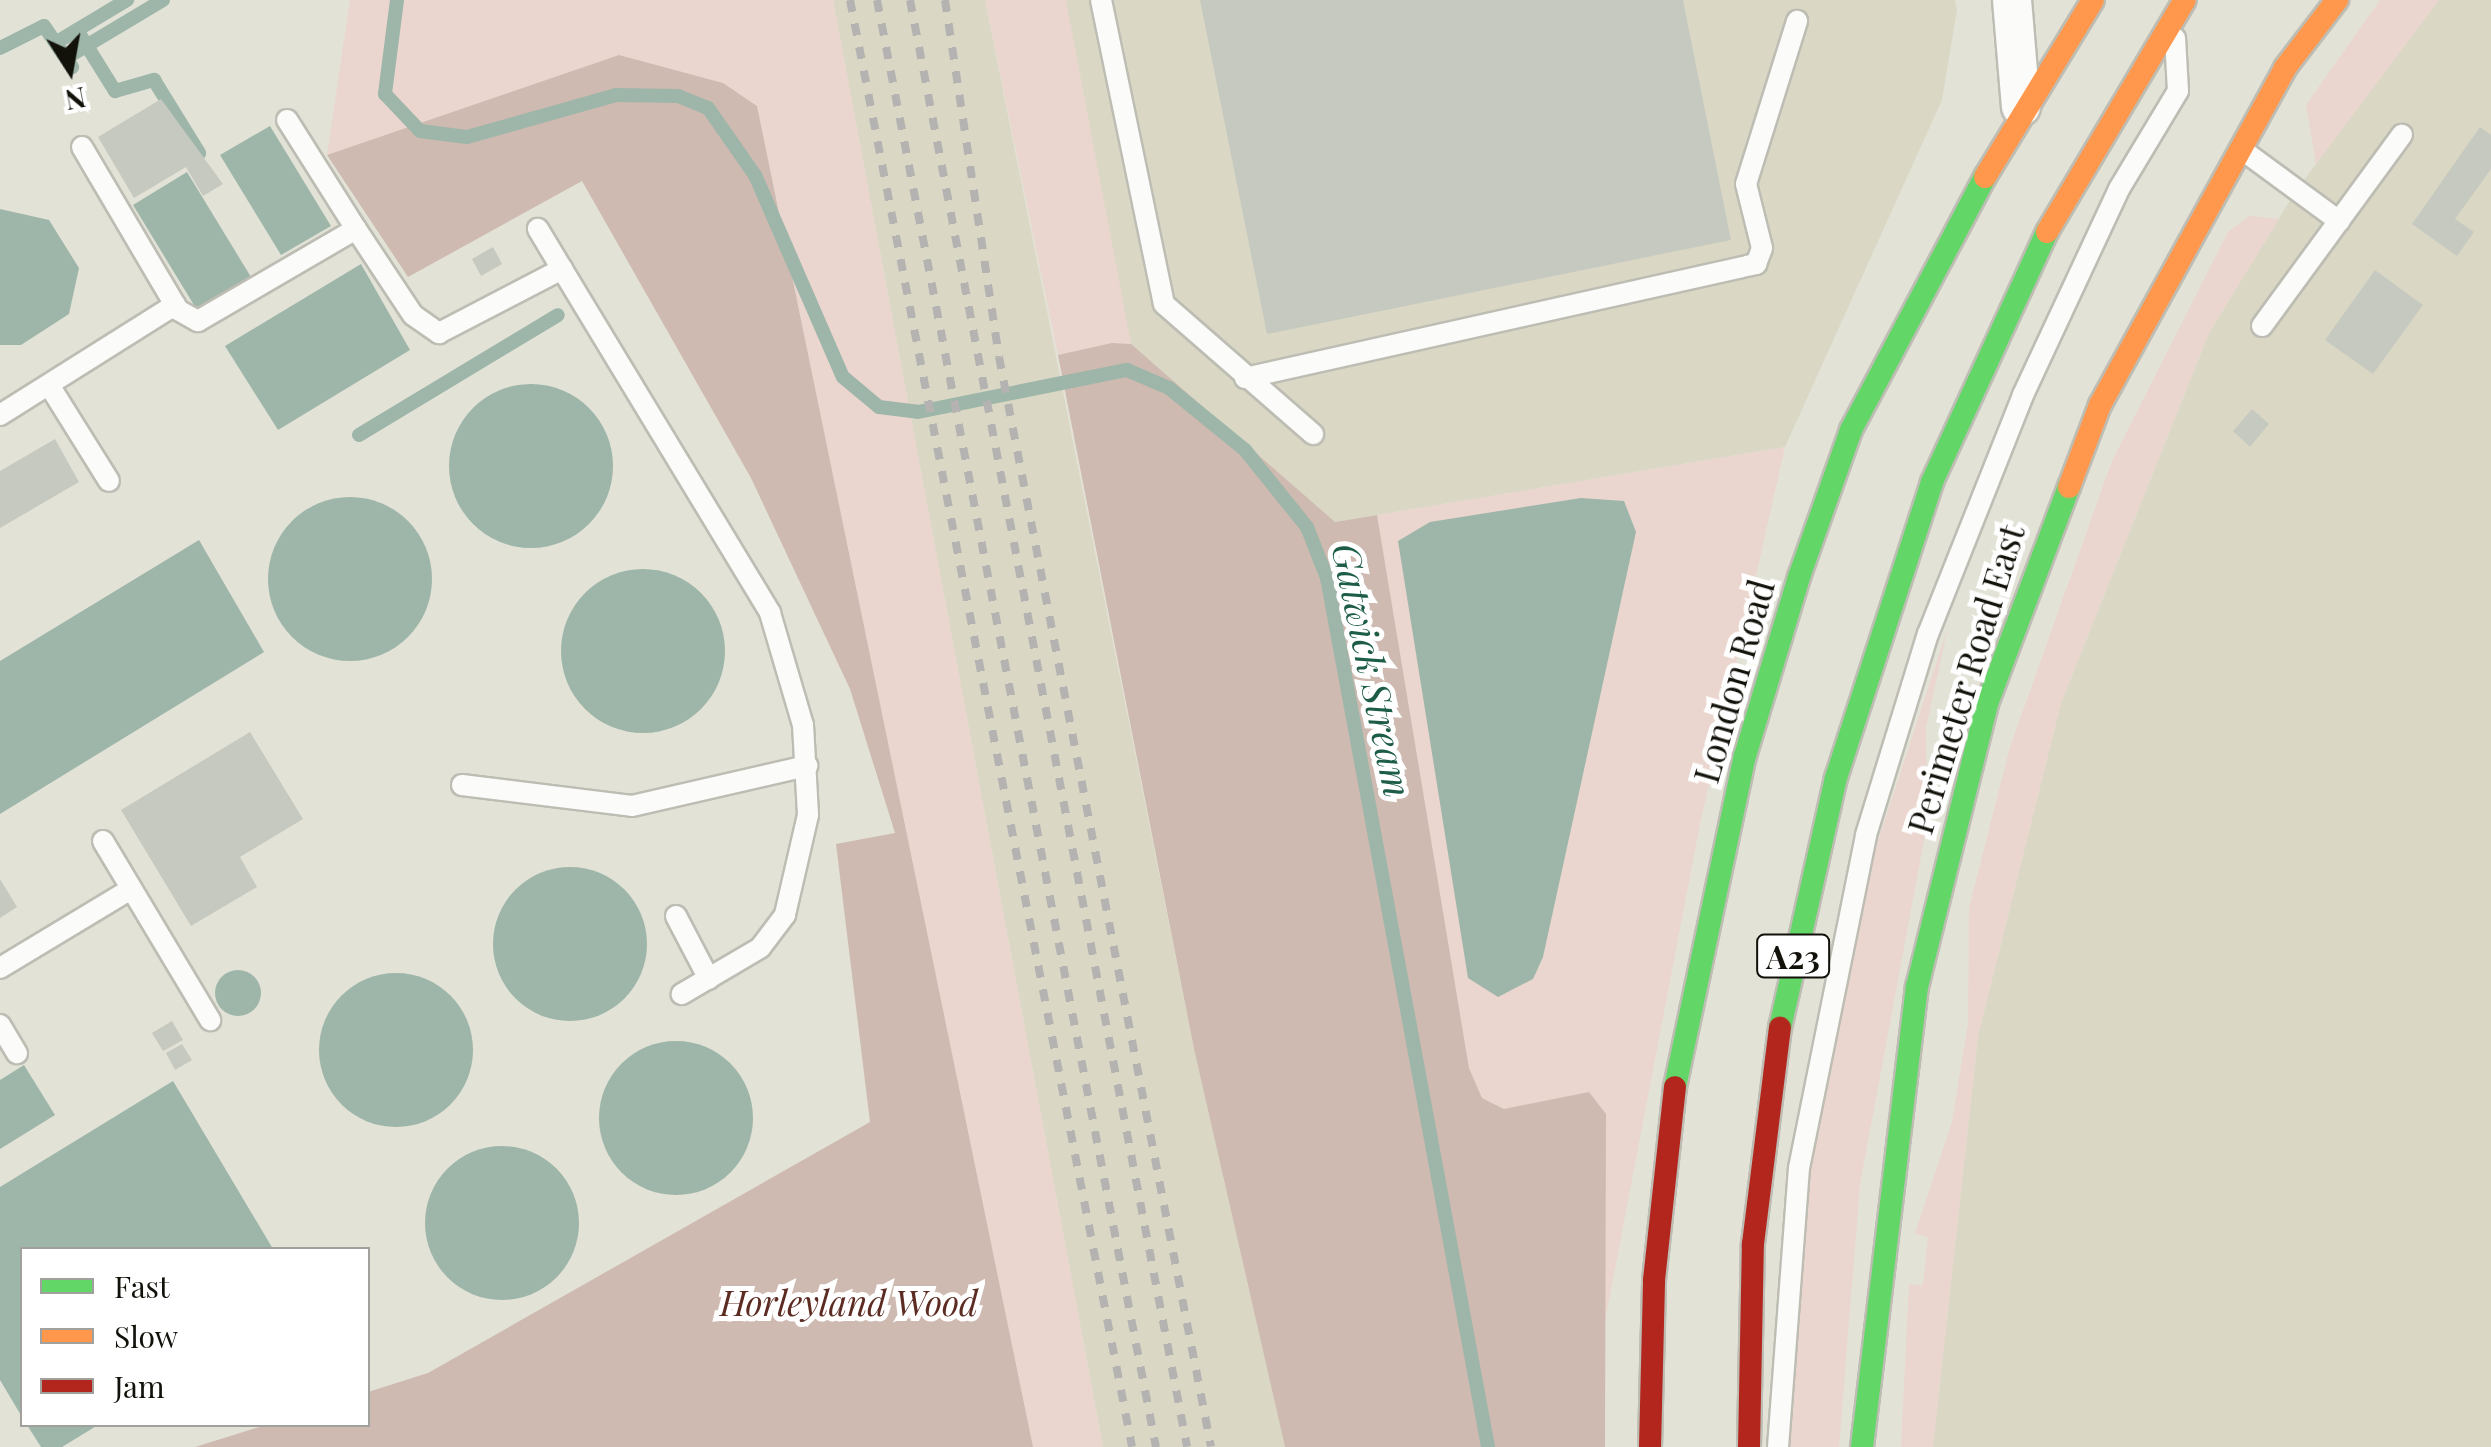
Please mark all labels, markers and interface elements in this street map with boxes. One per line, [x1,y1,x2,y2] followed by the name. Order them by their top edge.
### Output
[20,20,120,120] north arrow
[62,80,89,120] text: N
[1898,519,2032,839] street label: Perimeter Road East
[1324,539,1422,801] water label: Gatwick Stream
[1684,575,1782,787] street label: London Road
[1756,929,1830,983] road number: A23
[20,1247,370,1427] legend
[114,1266,170,1306] text: Fast
[720,1281,978,1323] park label: Horleyland Wood
[114,1316,178,1356] text: Slow
[114,1366,165,1406] text: Jam

